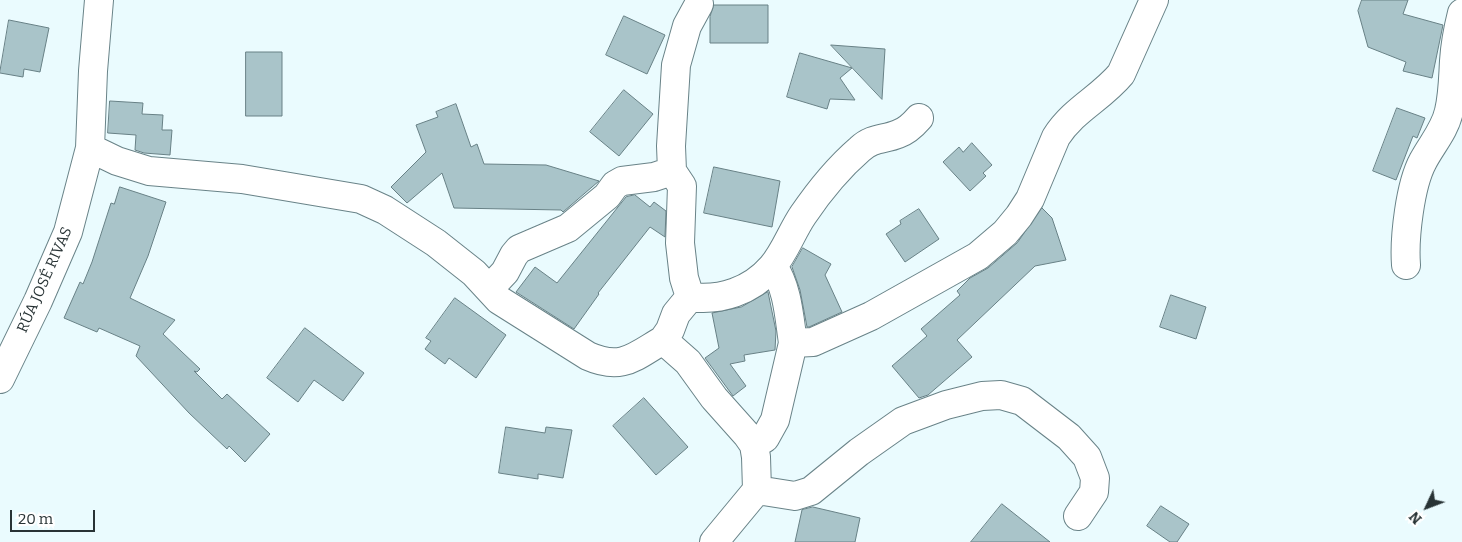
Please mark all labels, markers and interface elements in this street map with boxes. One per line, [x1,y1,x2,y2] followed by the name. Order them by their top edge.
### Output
[14,224,76,336] street label: RÚA JOSÉ RIVAS
[1402,482,1452,532] north arrow
[12,500,98,532] scale bar
[1406,508,1426,527] text: N
[18,510,53,528] text: 20 m

